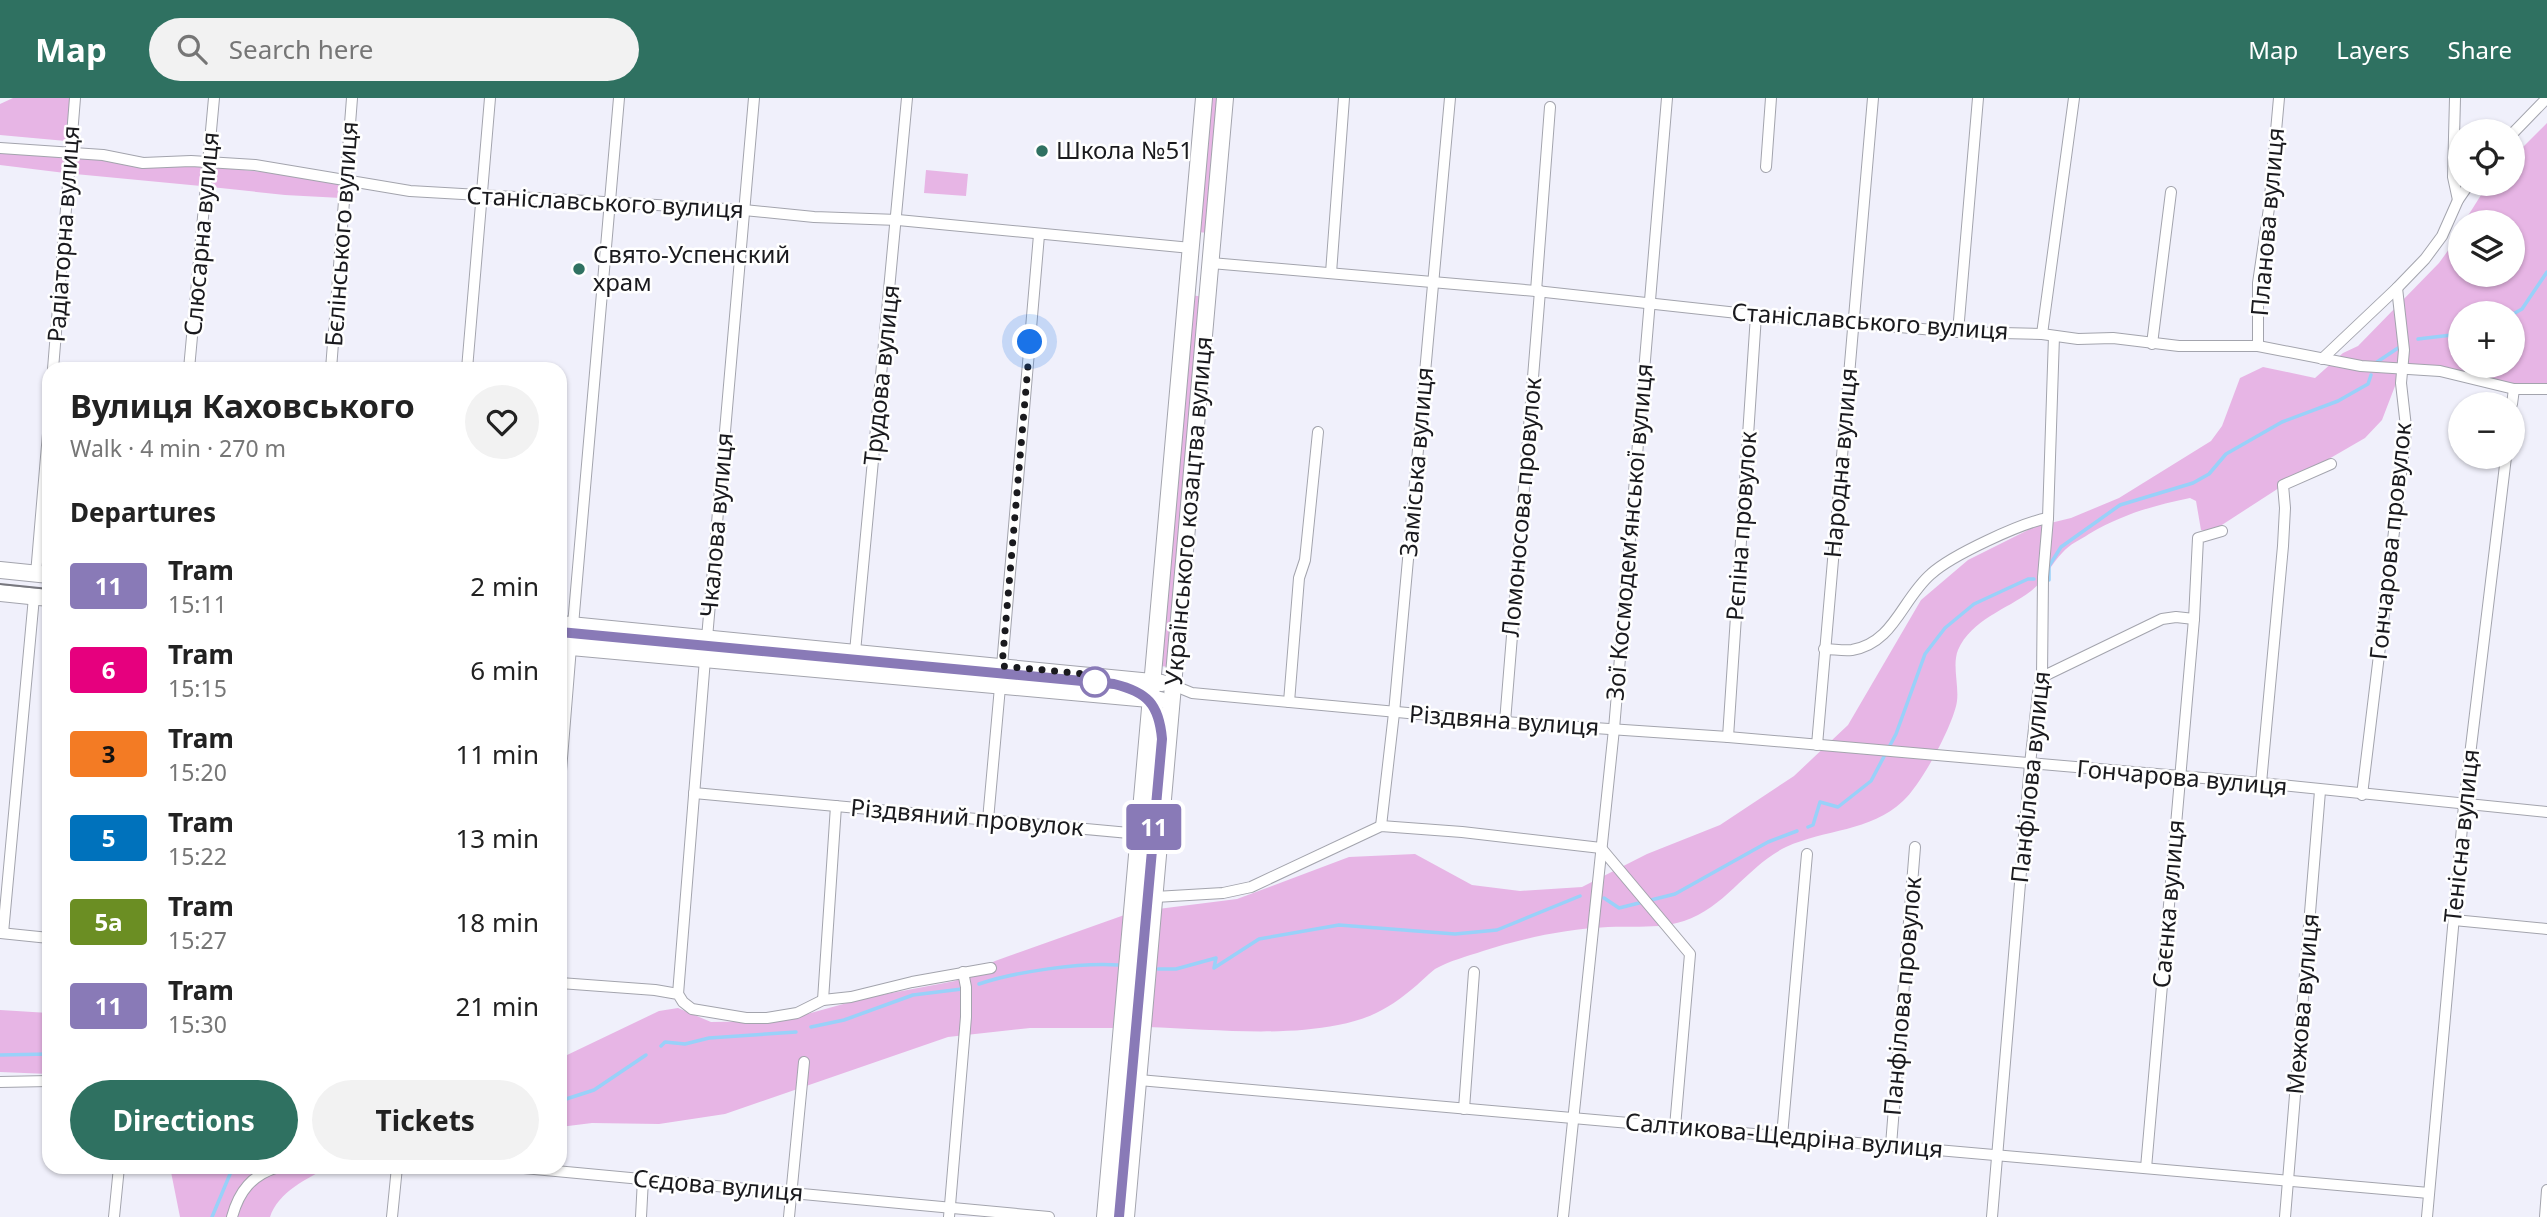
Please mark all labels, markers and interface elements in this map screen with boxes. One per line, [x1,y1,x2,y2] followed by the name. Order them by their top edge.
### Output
[149,18,639,81] search box
[35,27,107,72] text: Map
[173,30,211,68] icon: search
[229,31,373,67] text: Search here
[2248,33,2298,66] text: Map
[2336,33,2410,66] text: Layers
[2448,33,2512,66] text: Share
[2448,119,2525,469] map controls
[2448,119,2525,196] button: locate
[316,120,365,348] street label: Бєлінського вулиця
[38,124,87,343] street label: Радіаторна вулиця
[2242,126,2291,317] street label: Планова вулиця
[175,131,226,337] street label: Слюсарна вулиця
[1056,133,1193,166] place label: Школа №51
[1034,143,1050,159] marker: Школа №51
[466,178,745,225] street label: Станіславського вулиця
[2448,210,2525,287] button: layers
[593,237,790,298] place label: Свято-Успенский храм
[571,261,587,277] marker: Свято-Успенский храм
[855,283,906,467] street label: Трудова вулиця
[1730,294,2010,347] street label: Станіславського вулиця
[2448,301,2525,378] button: +
[1012,324,1047,359] your location
[1156,335,1219,687] street label: Українського козацтва вулиця
[1597,362,1660,702] street label: Зої Космодем’янської вулиця
[1391,366,1440,558] street label: Заміська вулиця
[1815,367,1864,559] street label: Народна вулиця
[1493,375,1548,638] street label: Ломоносова провулок
[70,383,415,428] text: Вулиця Каховського
[465,385,539,459] button: heart
[2448,392,2525,469] button: −
[2361,420,2418,661] street label: Гончарова провулок
[1717,430,1764,622] street label: Рєпіна провулок
[691,431,740,618] street label: Чкалова вулиця
[70,432,286,464] text: Walk · 4 min · 270 m
[70,494,216,530] text: Departures
[168,552,234,588] text: Tram
[470,568,539,604] text: 2 min
[95,569,122,602] text: 11
[168,588,227,620] text: 15:11
[168,636,234,672] text: Tram
[470,652,539,688] text: 6 min
[102,653,115,686] text: 6
[1080,667,1110,697] unlabelled marker
[2002,669,2057,884] street label: Панфілова вулиця
[168,672,227,704] text: 15:15
[1408,696,1600,743] street label: Різдвяна вулиця
[168,720,234,756] text: Tram
[455,736,539,772] text: 11 min
[102,737,115,770] text: 3
[2435,747,2486,924] street label: Тенісна вулиця
[2075,751,2289,802] street label: Гончарова вулиця
[168,756,227,788] text: 15:20
[849,790,1085,843] street label: Різдвяний провулок
[168,804,234,840] text: Tram
[1122,804,1186,850] line badge: 11
[1140,810,1168,843] text: 11
[2144,818,2191,989] street label: Саєнка вулиця
[455,820,539,856] text: 13 min
[102,821,115,854] text: 5
[168,840,227,872] text: 15:22
[1875,875,1928,1117] street label: Панфілова провулок
[168,888,234,924] text: Tram
[455,904,539,940] text: 18 min
[94,905,123,938] text: 5а
[2277,912,2326,1096] street label: Межова вулиця
[168,924,227,956] text: 15:27
[168,972,234,1008] text: Tram
[455,988,539,1024] text: 21 min
[95,989,122,1022] text: 11
[168,1008,227,1040] text: 15:30
[70,1080,298,1160] button: Directions
[312,1080,539,1160] button: Tickets
[1624,1104,1945,1165] street label: Салтикова-Щедріна вулиця
[632,1161,805,1208] street label: Сєдова вулиця

